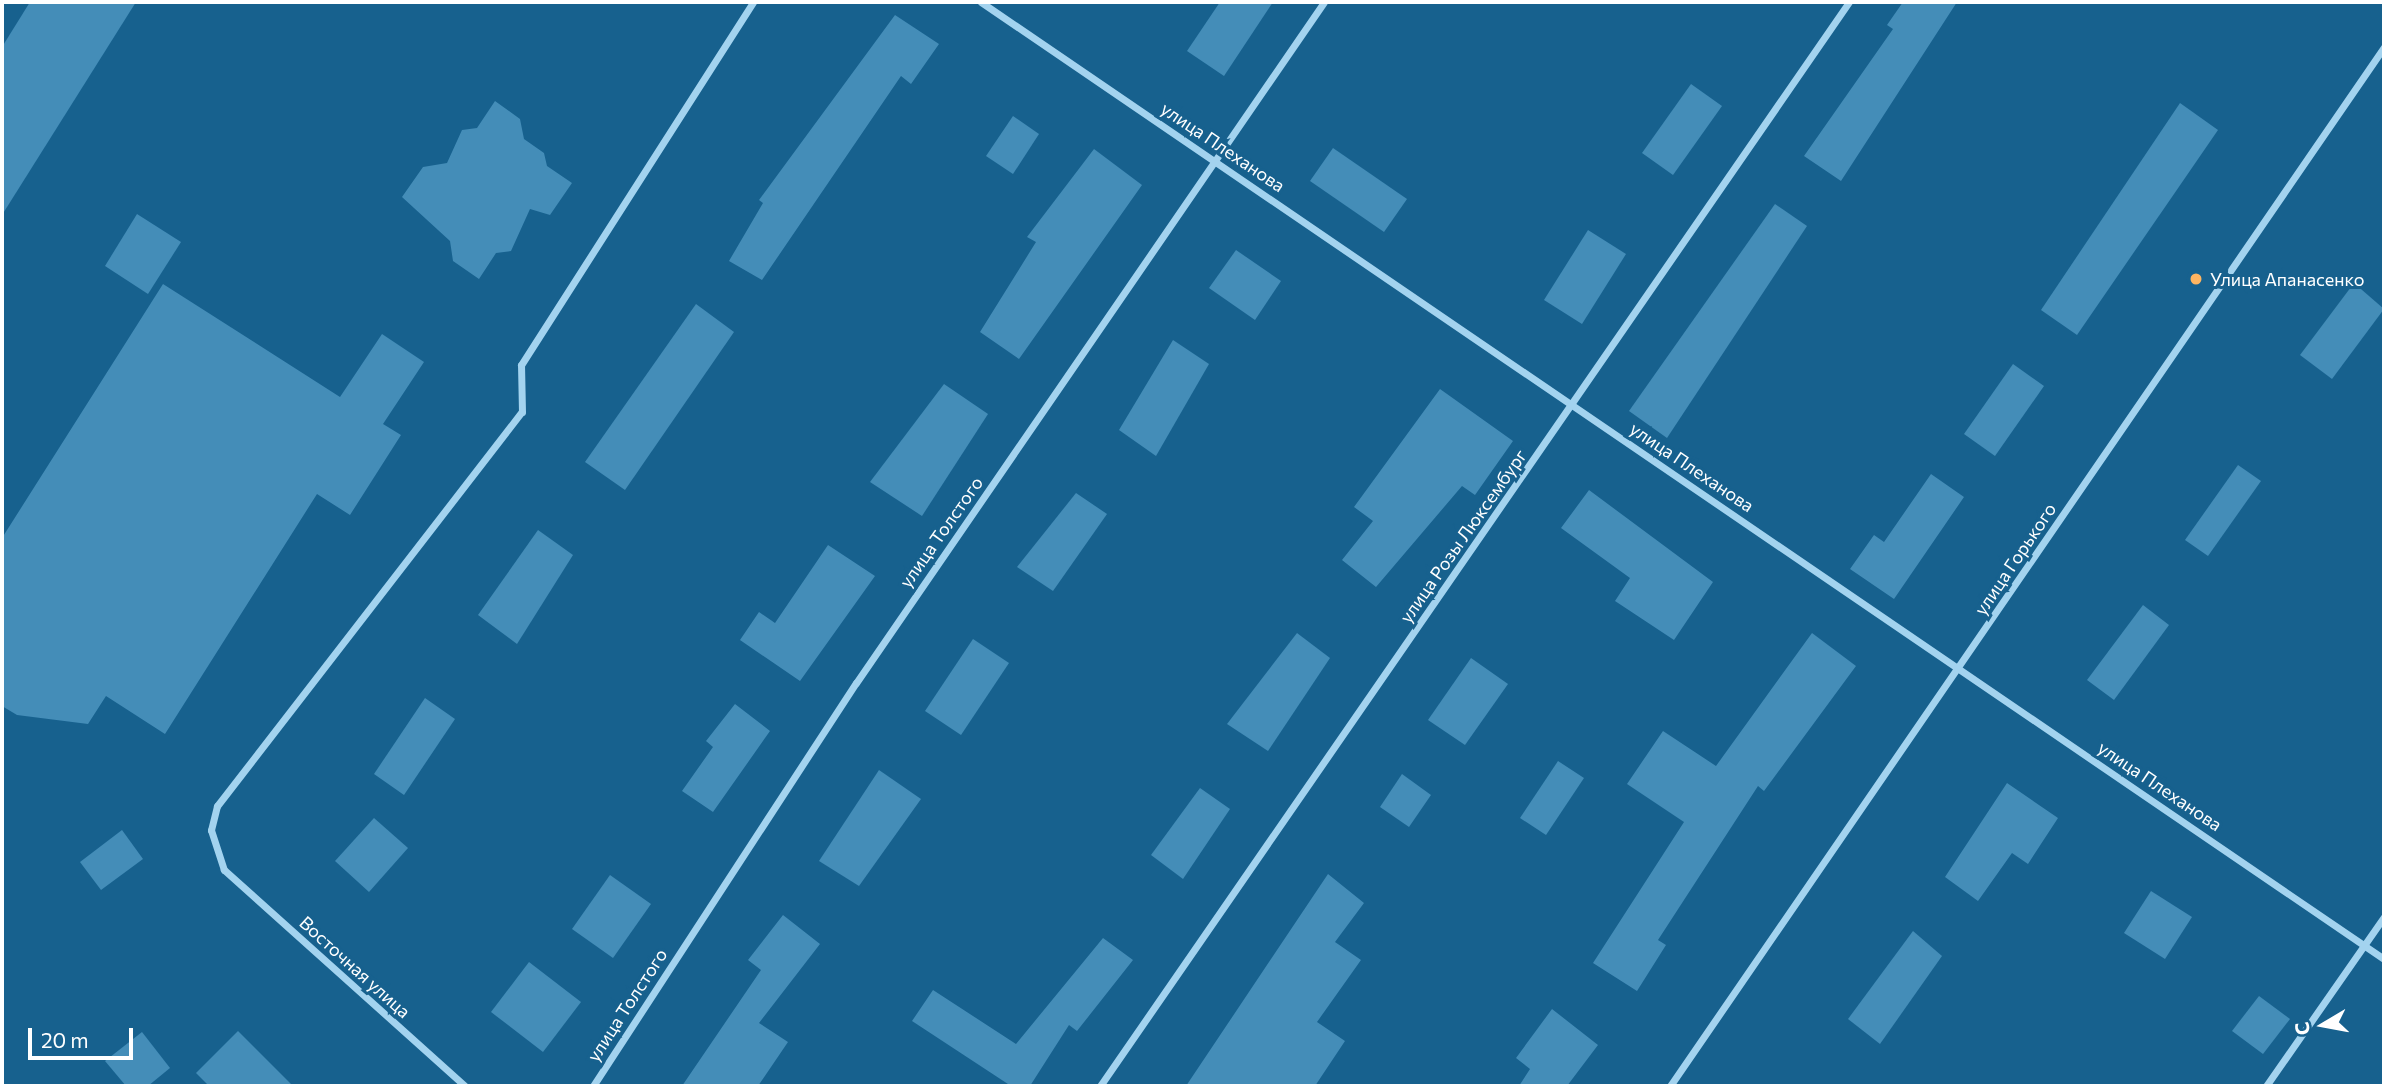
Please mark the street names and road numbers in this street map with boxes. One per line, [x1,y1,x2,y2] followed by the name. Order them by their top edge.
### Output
[1157,98,1289,196] street label: улица Плеханова
[1626,418,1758,516] street label: улица Плеханова
[1395,445,1531,627] street label: улица Розы Люксембург
[895,472,987,592] street label: улица Толстого
[1970,499,2060,619] street label: улица Горького
[2094,737,2226,835] street label: улица Плеханова
[295,912,415,1022] street label: Восточная улица
[582,944,672,1066] street label: улица Толстого

